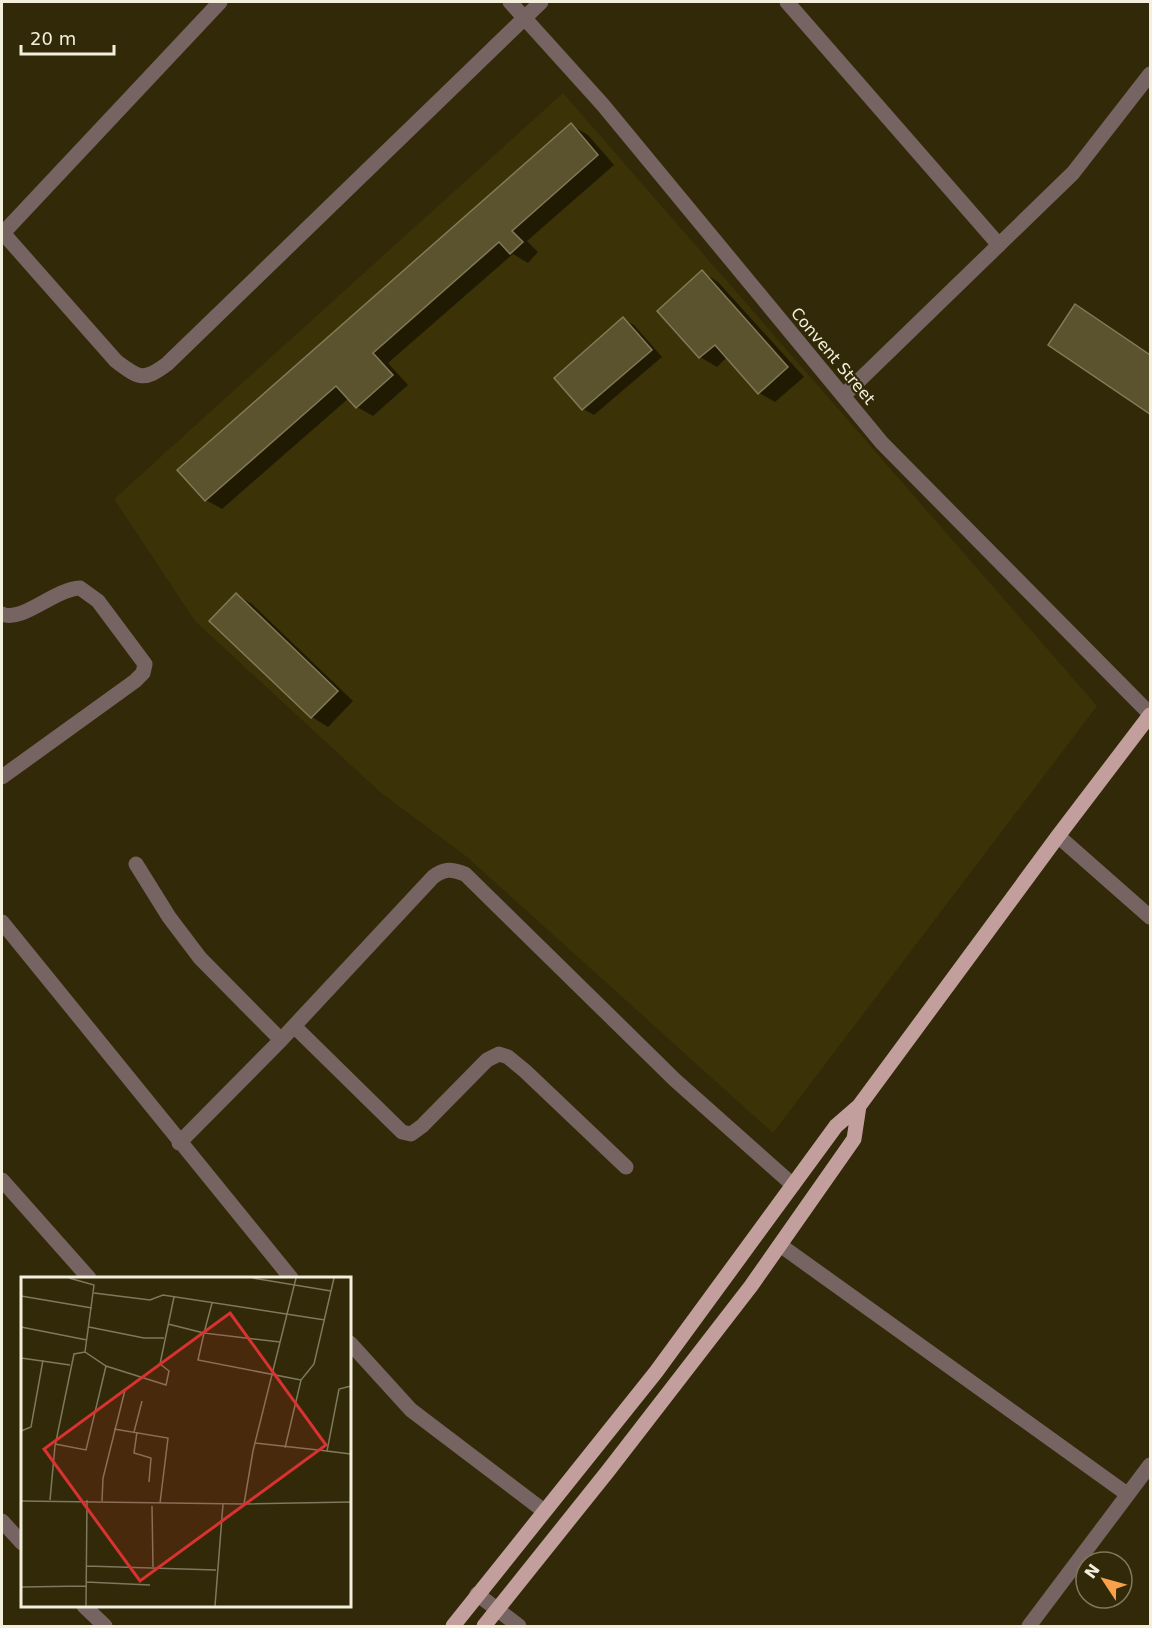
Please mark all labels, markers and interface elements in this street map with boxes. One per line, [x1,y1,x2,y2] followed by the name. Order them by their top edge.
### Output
[21,18,114,56] scale bar
[30,28,76,49] text: 20 m
[787,304,879,408] street label: Convent Street
[21,1277,351,1607] inset map
[1074,1550,1134,1610] north arrow
[1081,1560,1104,1582] text: N

